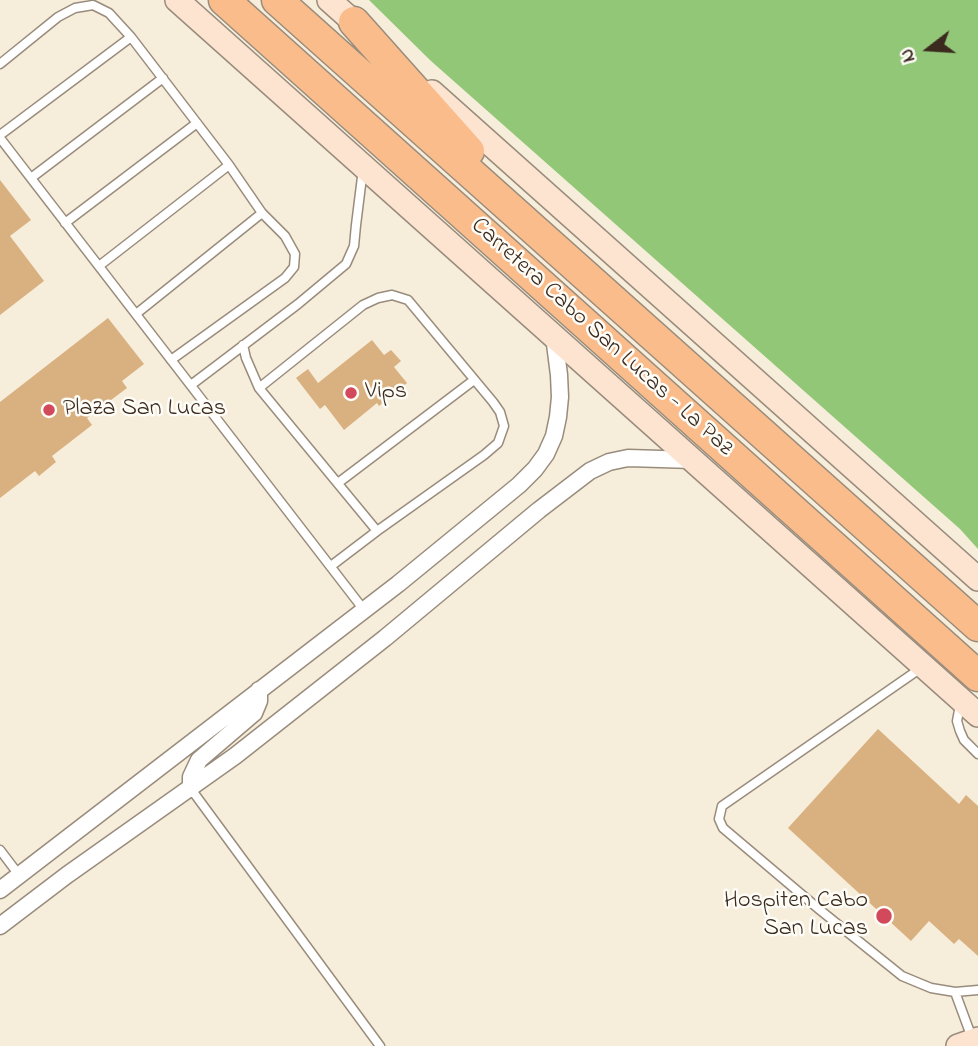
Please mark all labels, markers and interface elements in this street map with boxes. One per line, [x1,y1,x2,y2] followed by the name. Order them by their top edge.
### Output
[894,14,964,84] north arrow
[894,45,923,65] text: N
[464,212,738,464] street label: Carretera Cabo San Lucas - La Paz
[365,379,407,407] place label: Vips
[343,385,359,401] marker: Vips
[63,396,226,424] place label: Plaza San Lucas
[41,402,57,418] marker: Plaza San Lucas
[724,888,868,944] place label: Hospiten Cabo San Lucas
[874,906,894,926] marker: Hospiten Cabo San Lucas

